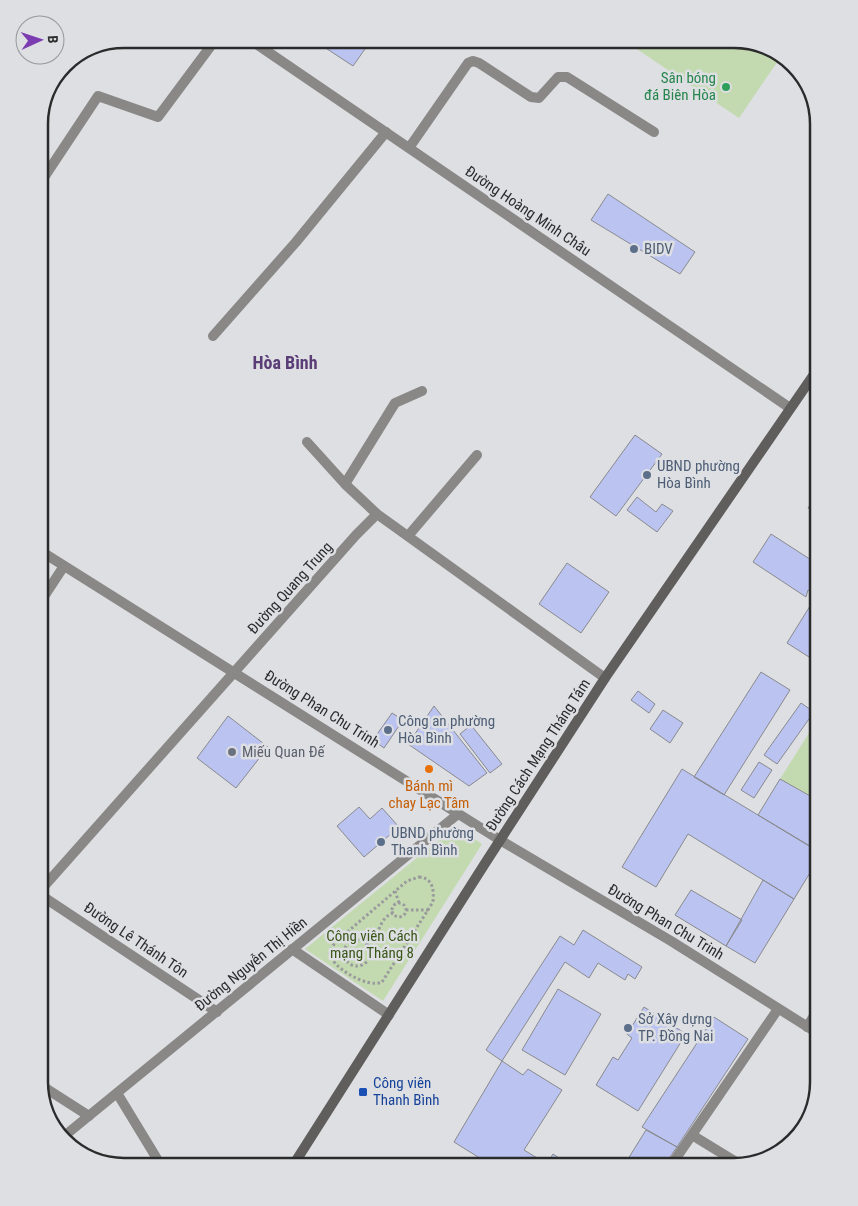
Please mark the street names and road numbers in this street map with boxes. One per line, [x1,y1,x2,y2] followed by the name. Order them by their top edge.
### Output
[462,162,594,260] street label: Đường Hoàng Minh Châu
[244,538,336,638] street label: Đường Quang Trung
[261,666,383,752] street label: Đường Phan Chu Trinh
[482,676,594,834] street label: Đường Cách Mạng Tháng Tám
[605,880,727,964] street label: Đường Phan Chu Trinh
[80,898,192,982] street label: Đường Lê Thánh Tôn
[191,913,311,1015] street label: Đường Nguyễn Thị Hiền

